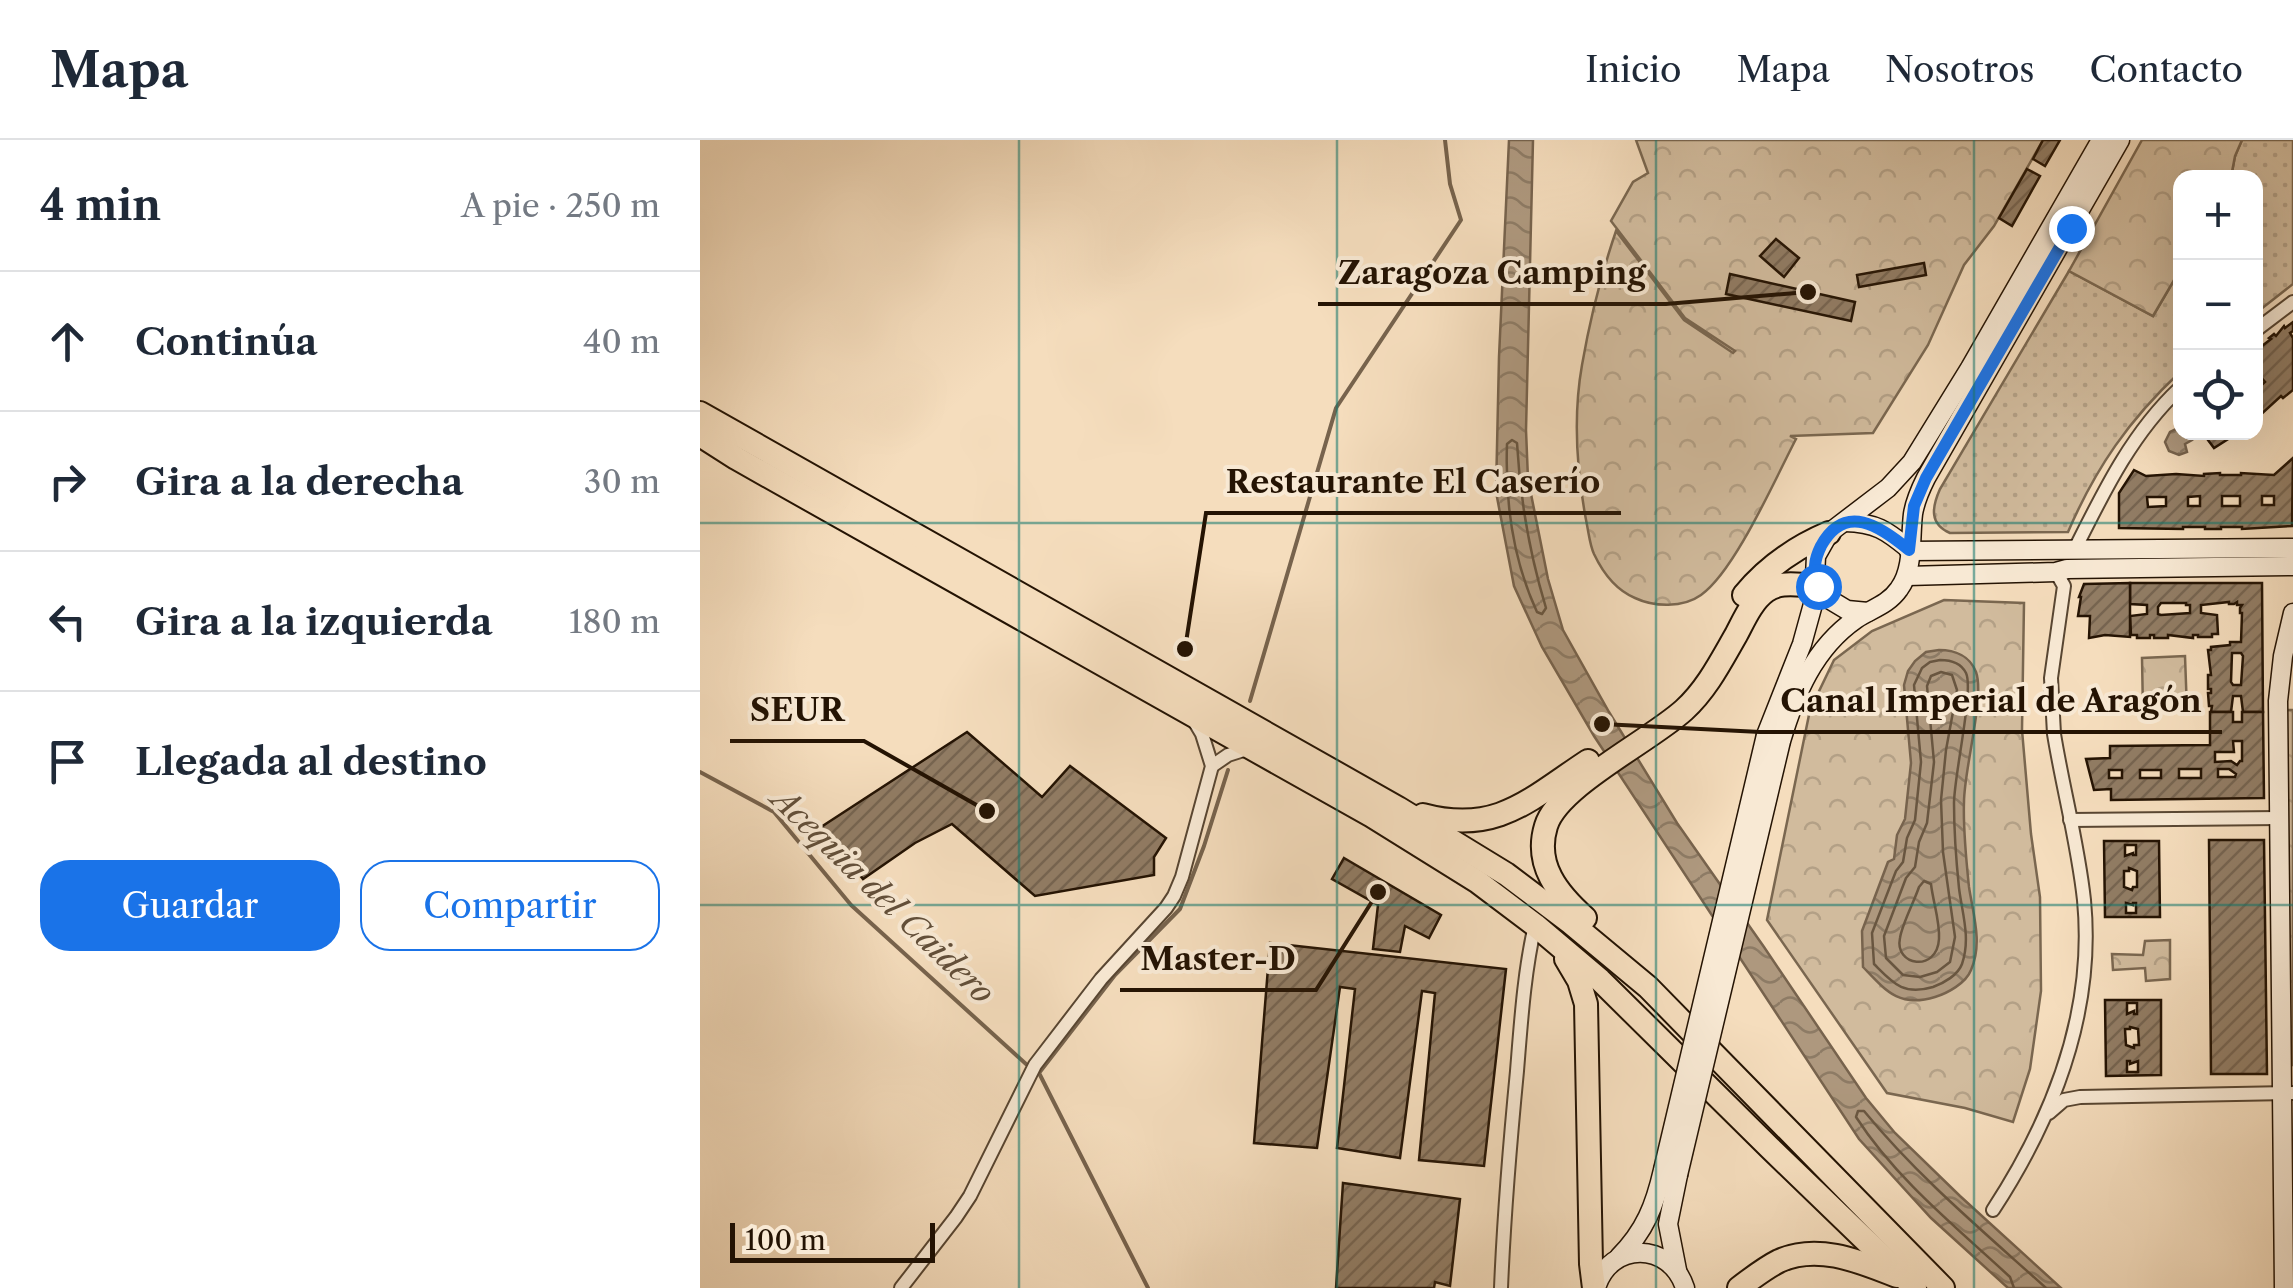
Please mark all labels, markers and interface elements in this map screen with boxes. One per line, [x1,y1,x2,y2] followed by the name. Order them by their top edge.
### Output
[50,40,188,99] text: Mapa
[1585,48,1681,91] text: Inicio
[1736,48,1830,91] text: Mapa
[1885,48,2035,91] text: Nosotros
[2090,48,2243,91] text: Contacto
[2173,170,2263,440] map controls
[2173,170,2263,260] button: +
[40,179,161,231] text: 4 min
[461,186,660,225] text: A pie · 250 m
[2049,206,2095,252] route end
[1318,242,1666,304] callout: Zaragoza Camping
[1338,253,1646,292] text: Zaragoza Camping
[2173,260,2263,350] button: −
[40,314,95,369] icon: ahead
[135,318,318,365] text: Continúa
[583,322,660,361] text: 40 m
[2173,350,2263,440] button: locate
[1206,451,1621,513] callout: Restaurante El Caserío
[40,454,95,509] icon: right
[135,458,463,505] text: Gira a la derecha
[584,462,660,501] text: 30 m
[1226,462,1600,501] text: Restaurante El Caserío
[1796,564,1842,610] route start
[40,594,95,649] icon: left
[135,598,492,645] text: Gira a la izquierda
[569,602,660,641] text: 180 m
[1760,670,2222,732] callout: Canal Imperial de Aragón
[730,679,864,741] callout: SEUR
[1780,681,2202,720] text: Canal Imperial de Aragón
[750,690,845,729] text: SEUR
[40,734,95,789] icon: arrive
[135,738,487,785] text: Llegada al destino
[761,776,1003,1012] water label: Acequia del Caidero
[40,860,340,951] button: Guardar
[360,860,660,951] button: Compartir
[1120,928,1316,990] callout: Master-D
[1140,939,1296,978] text: Master-D
[730,1218,935,1262] scale bar
[745,1223,826,1257] text: 100 m

